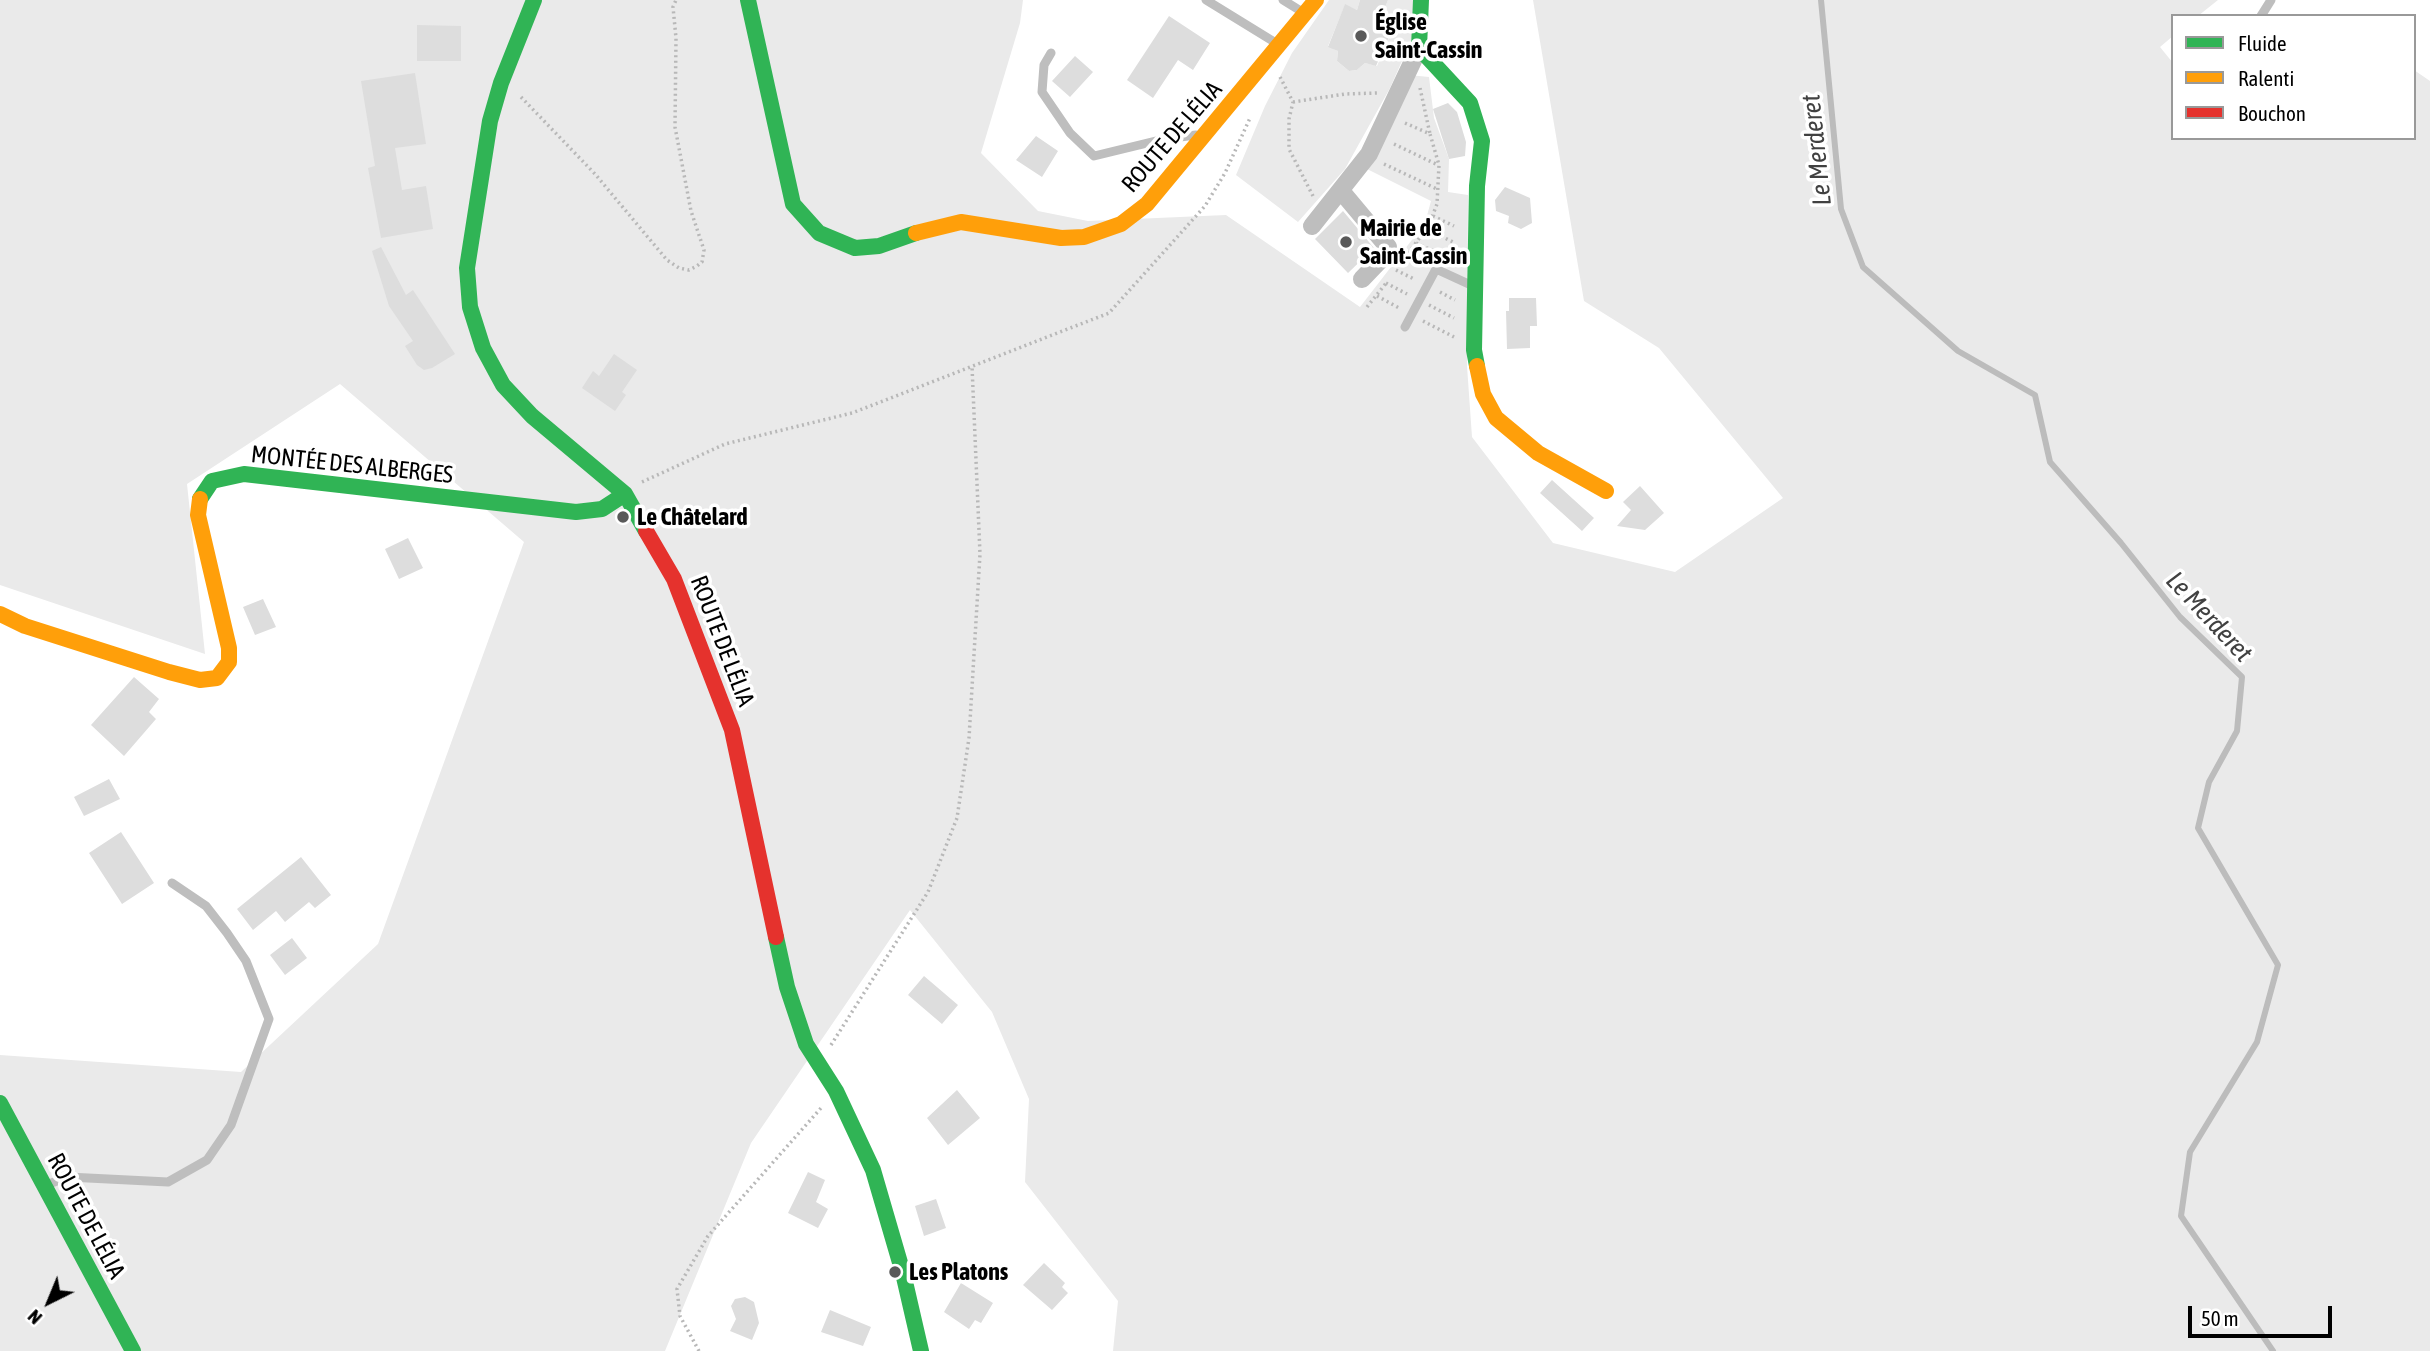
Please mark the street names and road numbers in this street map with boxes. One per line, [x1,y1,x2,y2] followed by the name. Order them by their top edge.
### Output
[1116,76,1228,198] street label: ROUTE DE LÉLIA
[250,440,454,490] street label: MONTÉE DES ALBERGES
[684,572,760,710] street label: ROUTE DE LÉLIA
[41,1148,131,1284] street label: ROUTE DE LÉLIA

